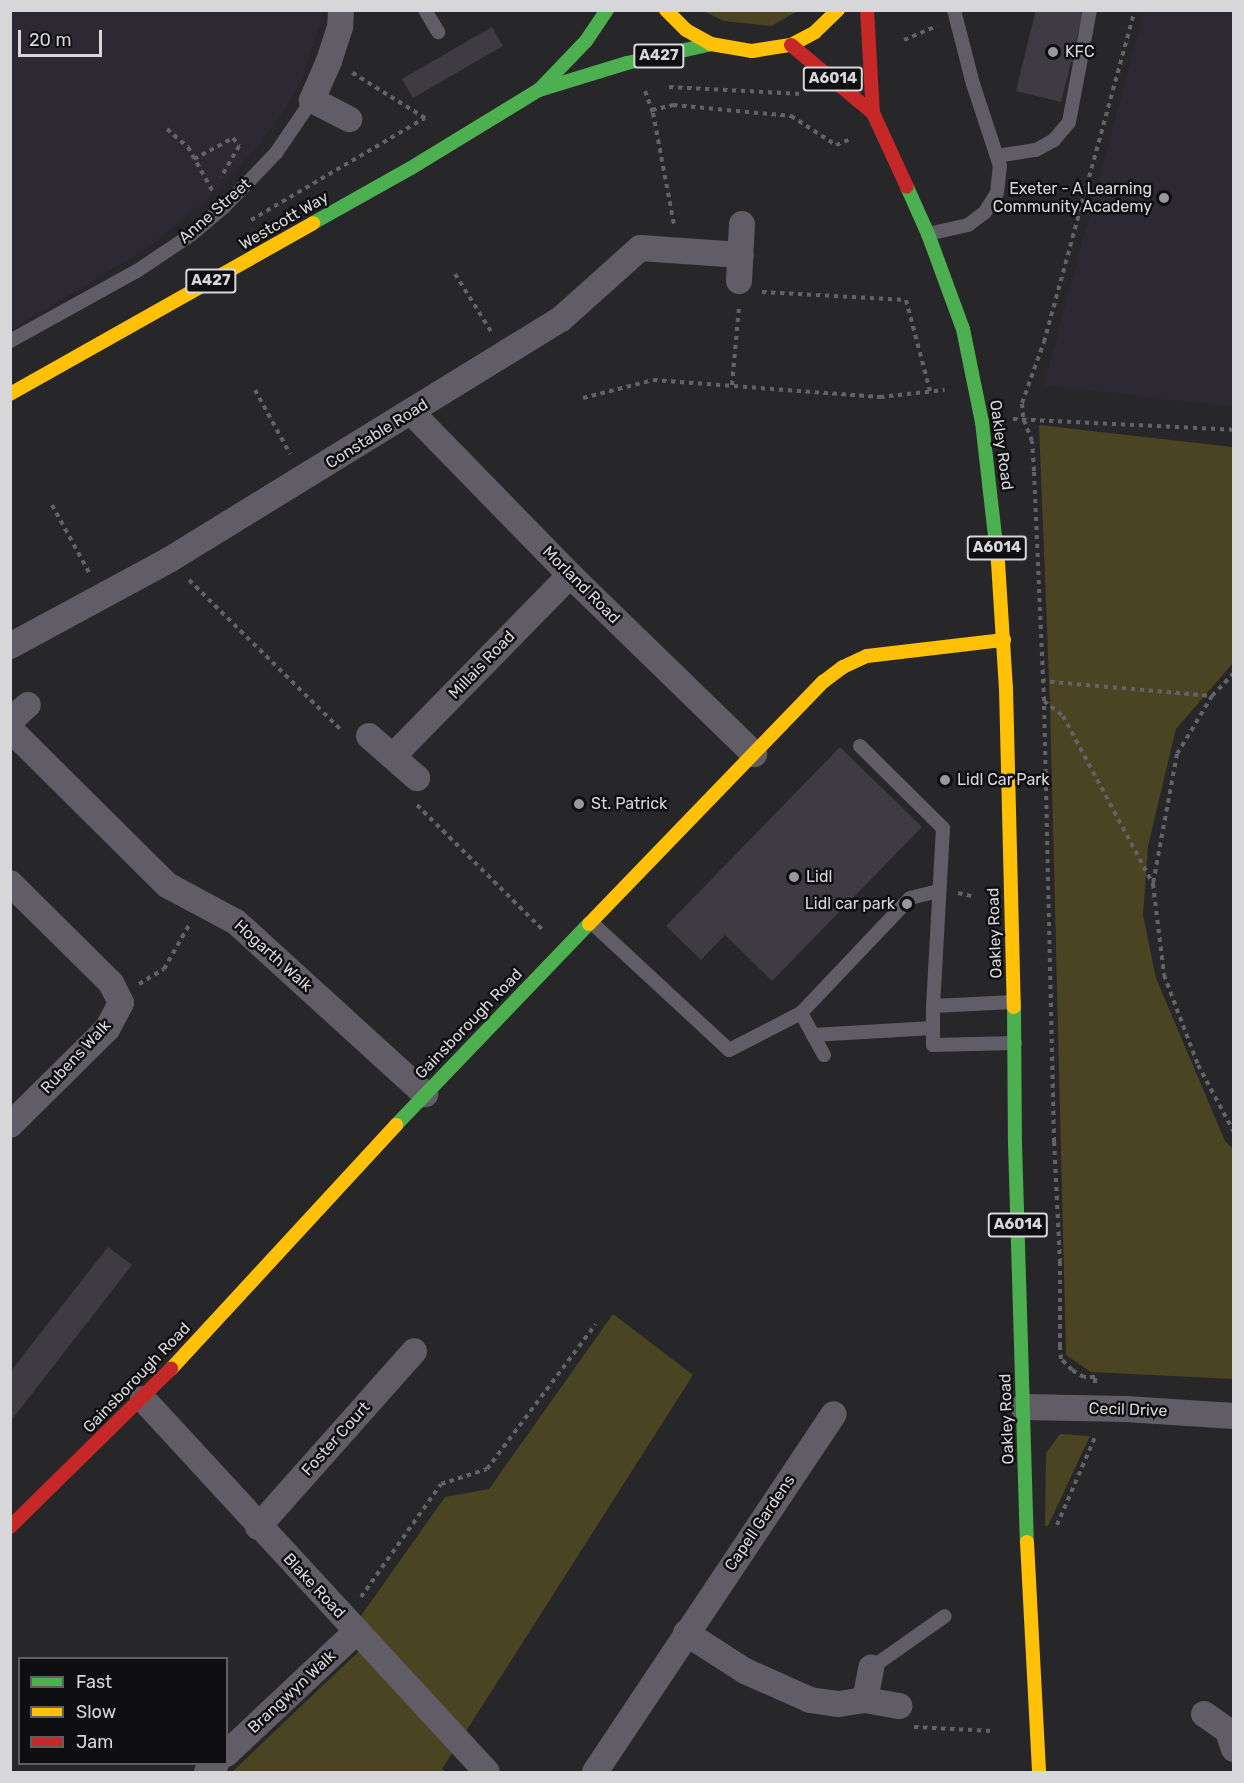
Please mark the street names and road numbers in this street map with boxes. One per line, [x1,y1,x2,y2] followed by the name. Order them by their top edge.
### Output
[632,44,686,68] road number: A427
[802,67,864,91] road number: A6014
[175,174,255,248] street label: Anne Street
[236,188,332,254] street label: Westcott Way
[184,269,238,293] road number: A427
[322,395,432,473] street label: Constable Road
[985,399,1017,491] street label: Oakley Road
[966,536,1028,560] road number: A6014
[538,542,624,628] street label: Morland Road
[445,627,519,703] street label: Millais Road
[984,887,1006,979] street label: Oakley Road
[230,916,316,996] street label: Hogarth Walk
[411,965,527,1083] street label: Gainsborough Road
[37,1016,115,1098] street label: Rubens Walk
[986,1213,1050,1237] road number: A6014
[79,1319,195,1437] street label: Gainsborough Road
[996,1373,1018,1465] street label: Oakley Road
[298,1398,374,1480] street label: Foster Court
[1088,1399,1168,1421] street label: Cecil Drive
[721,1471,799,1575] street label: Capell Gardens
[279,1549,349,1623] street label: Blake Road
[244,1646,340,1738] street label: Brangwyn Walk

